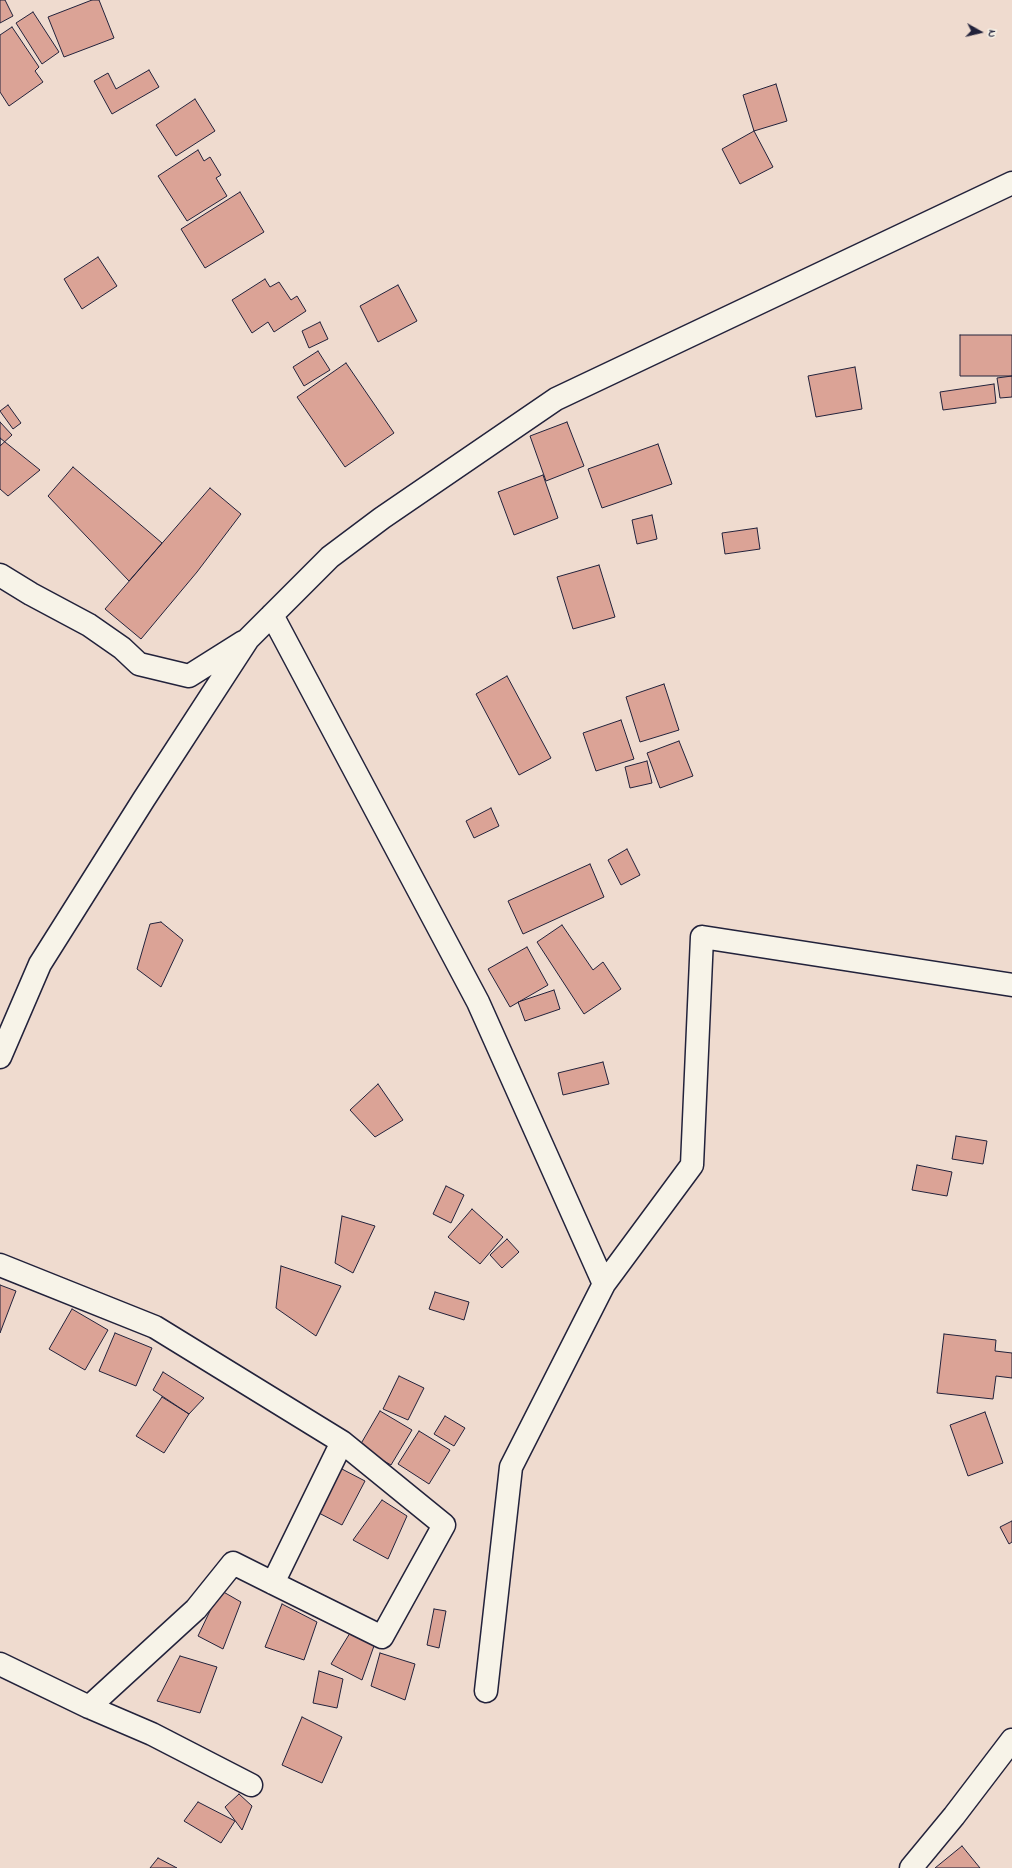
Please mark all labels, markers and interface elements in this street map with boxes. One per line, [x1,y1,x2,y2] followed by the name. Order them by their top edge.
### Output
[960,12,1000,52] north arrow
[983,29,1000,38] text: N

